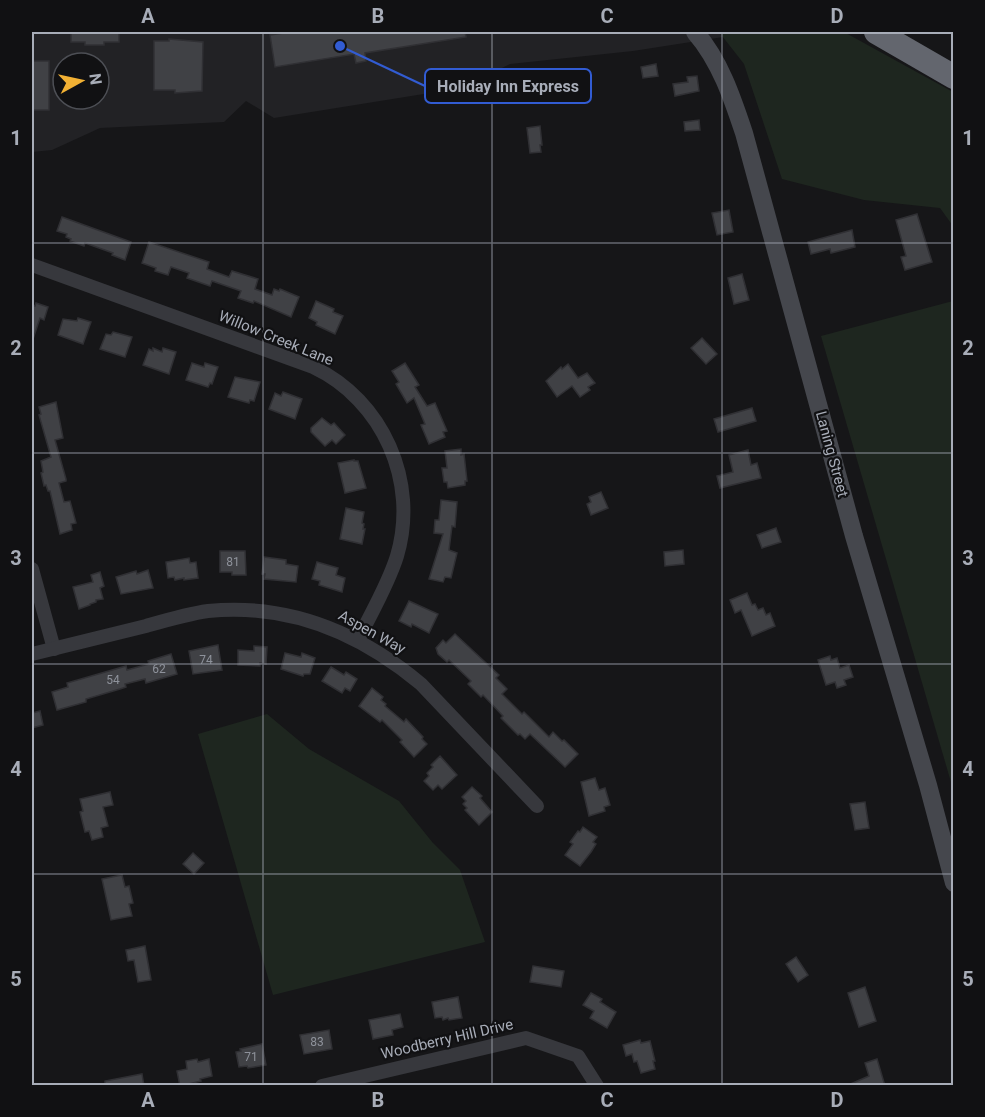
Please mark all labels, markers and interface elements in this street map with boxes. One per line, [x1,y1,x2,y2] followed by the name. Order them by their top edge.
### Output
[141,4,155,28] text: A
[372,4,384,28] text: B
[600,4,614,28] text: C
[831,4,844,28] text: D
[51,51,111,111] north arrow
[425,69,591,103] callout: Holiday Inn Express
[85,72,106,86] text: N
[437,77,579,96] text: Holiday Inn Express
[10,126,22,150] text: 1
[962,126,974,150] text: 1
[216,307,336,369] street label: Willow Creek Lane
[10,336,22,360] text: 2
[962,336,974,360] text: 2
[812,409,852,499] street label: Laning Street
[10,546,22,570] text: 3
[962,546,974,570] text: 3
[226,555,240,569] house number: 81
[335,606,409,658] street label: Aspen Way
[199,653,213,667] house number: 74
[152,662,166,676] house number: 62
[106,673,120,687] house number: 54
[10,757,22,781] text: 4
[962,757,974,781] text: 4
[10,967,22,991] text: 5
[962,967,974,991] text: 5
[379,1015,515,1063] street label: Woodberry Hill Drive
[310,1035,324,1049] house number: 83
[244,1050,258,1064] house number: 71
[141,1088,155,1112] text: A
[372,1088,384,1112] text: B
[600,1088,614,1112] text: C
[831,1088,844,1112] text: D

